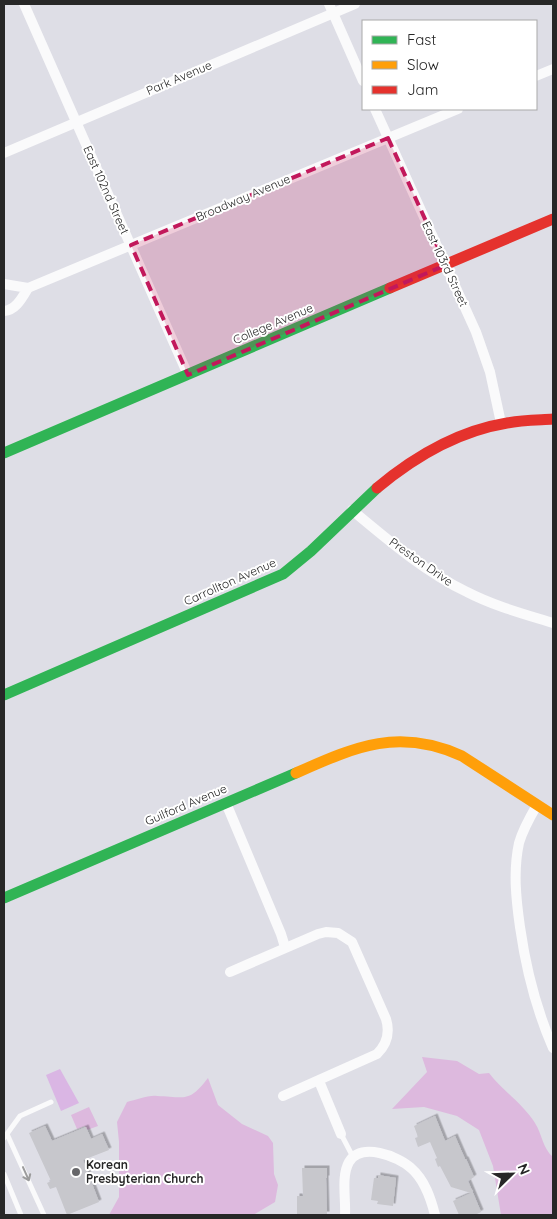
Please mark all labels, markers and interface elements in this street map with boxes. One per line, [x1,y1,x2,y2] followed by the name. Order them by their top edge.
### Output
[362,20,537,110] legend
[407,30,436,49] text: Fast
[407,55,439,74] text: Slow
[144,57,214,98] street label: Park Avenue
[407,80,438,99] text: Jam
[80,143,133,237] street label: East 102nd Street
[193,171,293,224] street label: Broadway Avenue
[419,219,472,309] street label: East 103rd Street
[230,300,315,347] street label: College Avenue
[387,534,456,589] street label: Preston Drive
[181,554,278,609] street label: Carrollton Avenue
[143,780,229,829] street label: Guilford Avenue
[487,1149,537,1199] north arrow
[86,1157,203,1186] place label: Korean Presbyterian Church
[514,1161,534,1177] text: N
[21,1166,31,1181] one-way arrow
[70,1166,82,1178] marker: Korean Presbyterian Church

